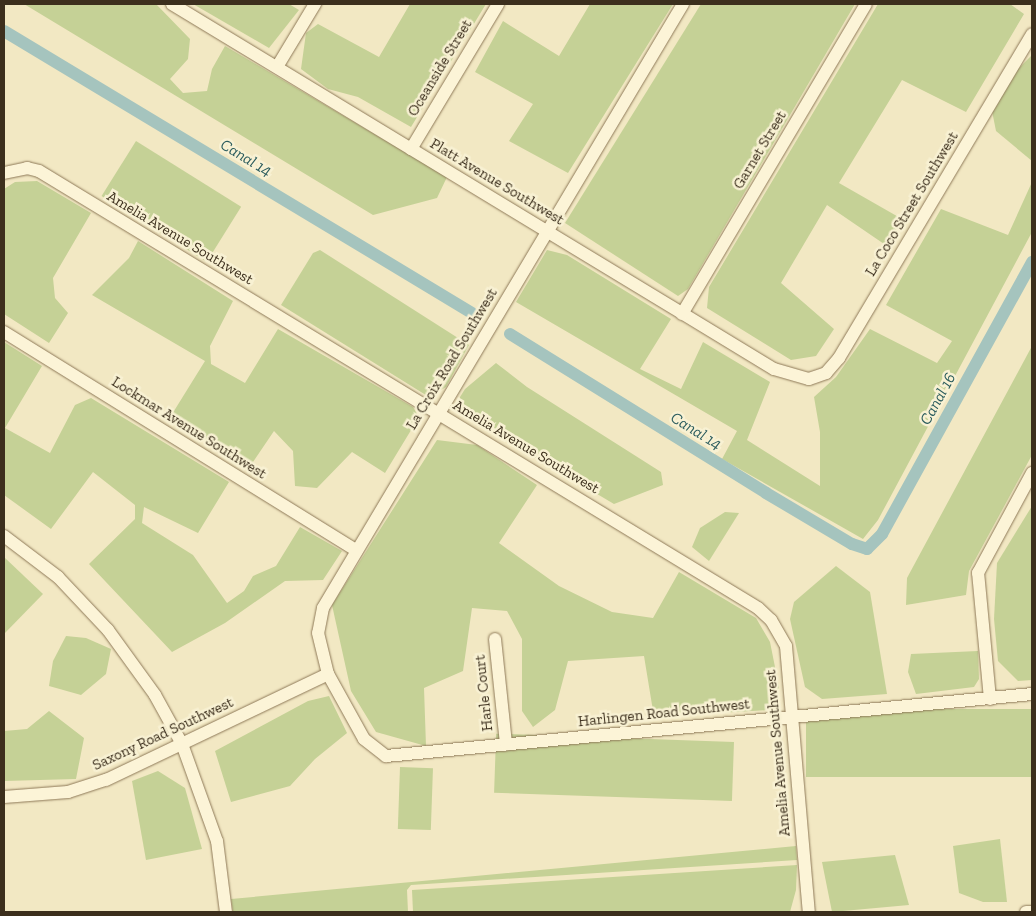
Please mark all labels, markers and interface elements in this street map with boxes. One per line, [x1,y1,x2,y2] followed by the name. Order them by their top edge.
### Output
[404,16,476,120] street label: Oceanside Street
[730,108,790,192] street label: Garnet Street
[862,128,962,280] street label: La Coco Street Southwest
[217,135,275,181] water label: Canal 14
[427,135,567,229] street label: Platt Avenue Southwest
[103,187,257,289] street label: Amelia Avenue Southwest
[403,285,501,433] street label: La Croix Road Southwest
[916,370,960,428] water label: Canal 16
[108,373,270,483] street label: Lockmar Avenue Southwest
[449,396,603,498] street label: Amelia Avenue Southwest
[667,408,725,454] water label: Canal 14
[471,654,497,732] street label: Harle Court
[762,669,794,837] street label: Amelia Avenue Southwest
[90,693,236,775] street label: Saxony Road Southwest
[577,695,751,731] street label: Harlingen Road Southwest

